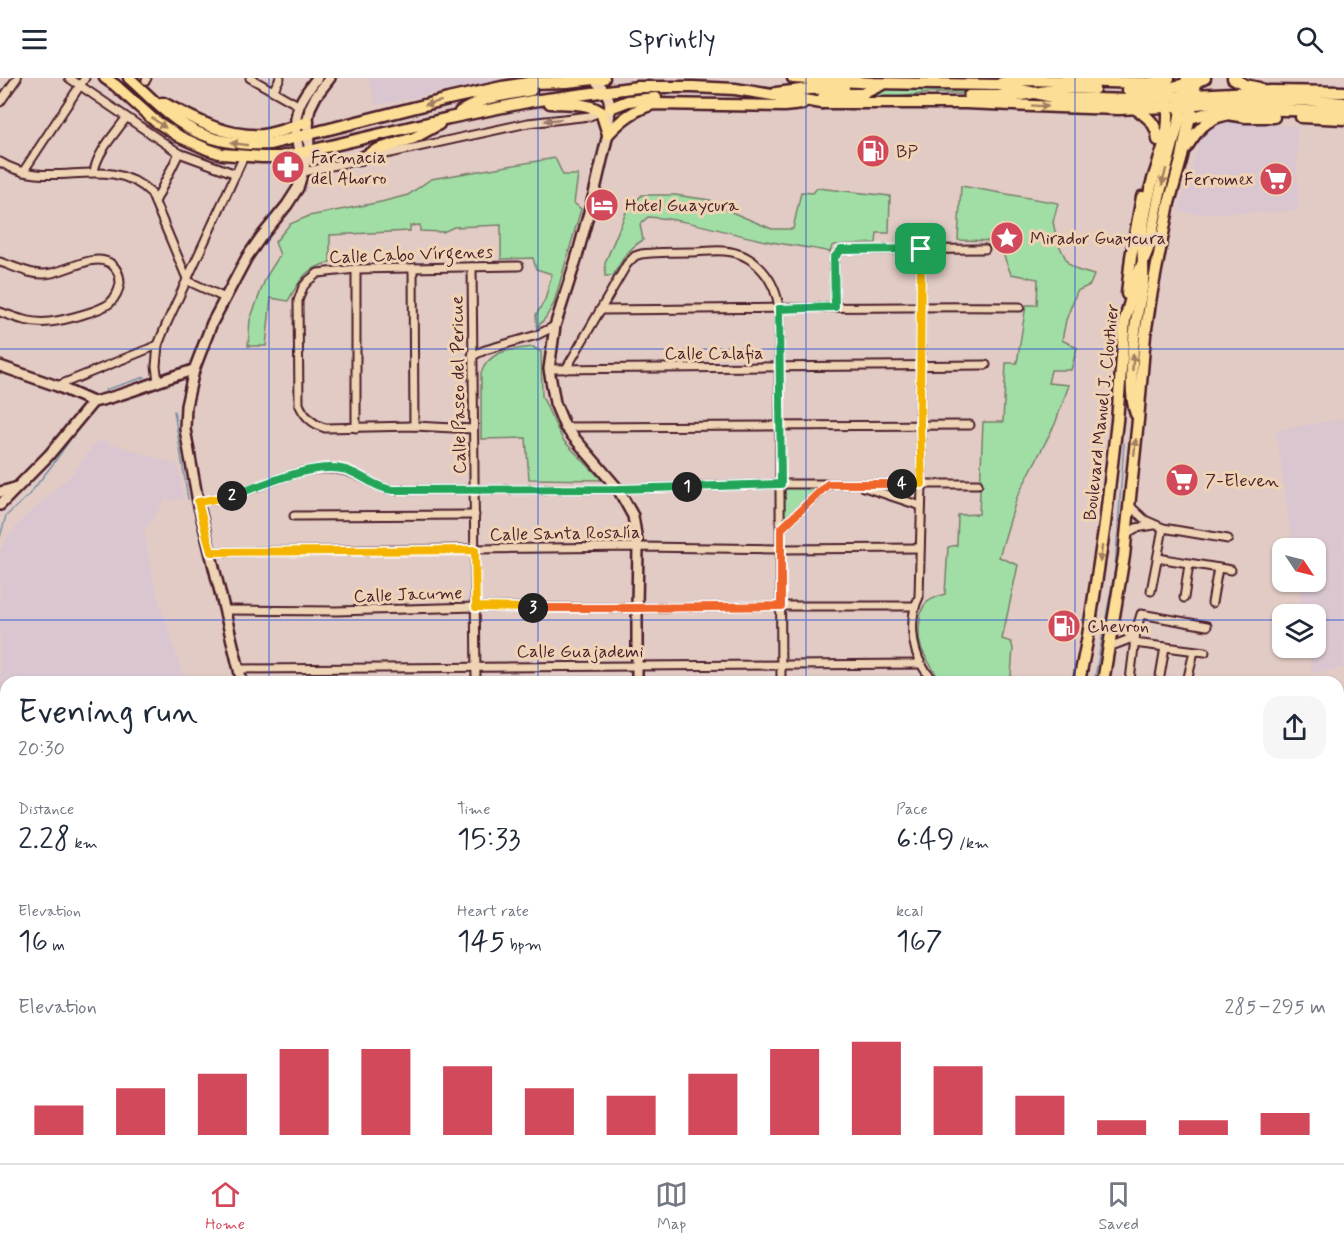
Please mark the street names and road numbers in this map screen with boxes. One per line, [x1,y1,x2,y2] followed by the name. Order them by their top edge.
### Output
[329,240,494,272] street label: Calle Cabo Vírgenes
[445,295,473,474] street label: Calle Paseo del Pericue
[1079,302,1125,522] street label: Boulevard Manuel J. Clouthier
[665,342,763,366] street label: Calle Calafia
[489,521,641,547] street label: Calle Santa Rosalía
[353,581,463,609] street label: Calle Jacume
[516,640,644,664] street label: Calle Guajademi

